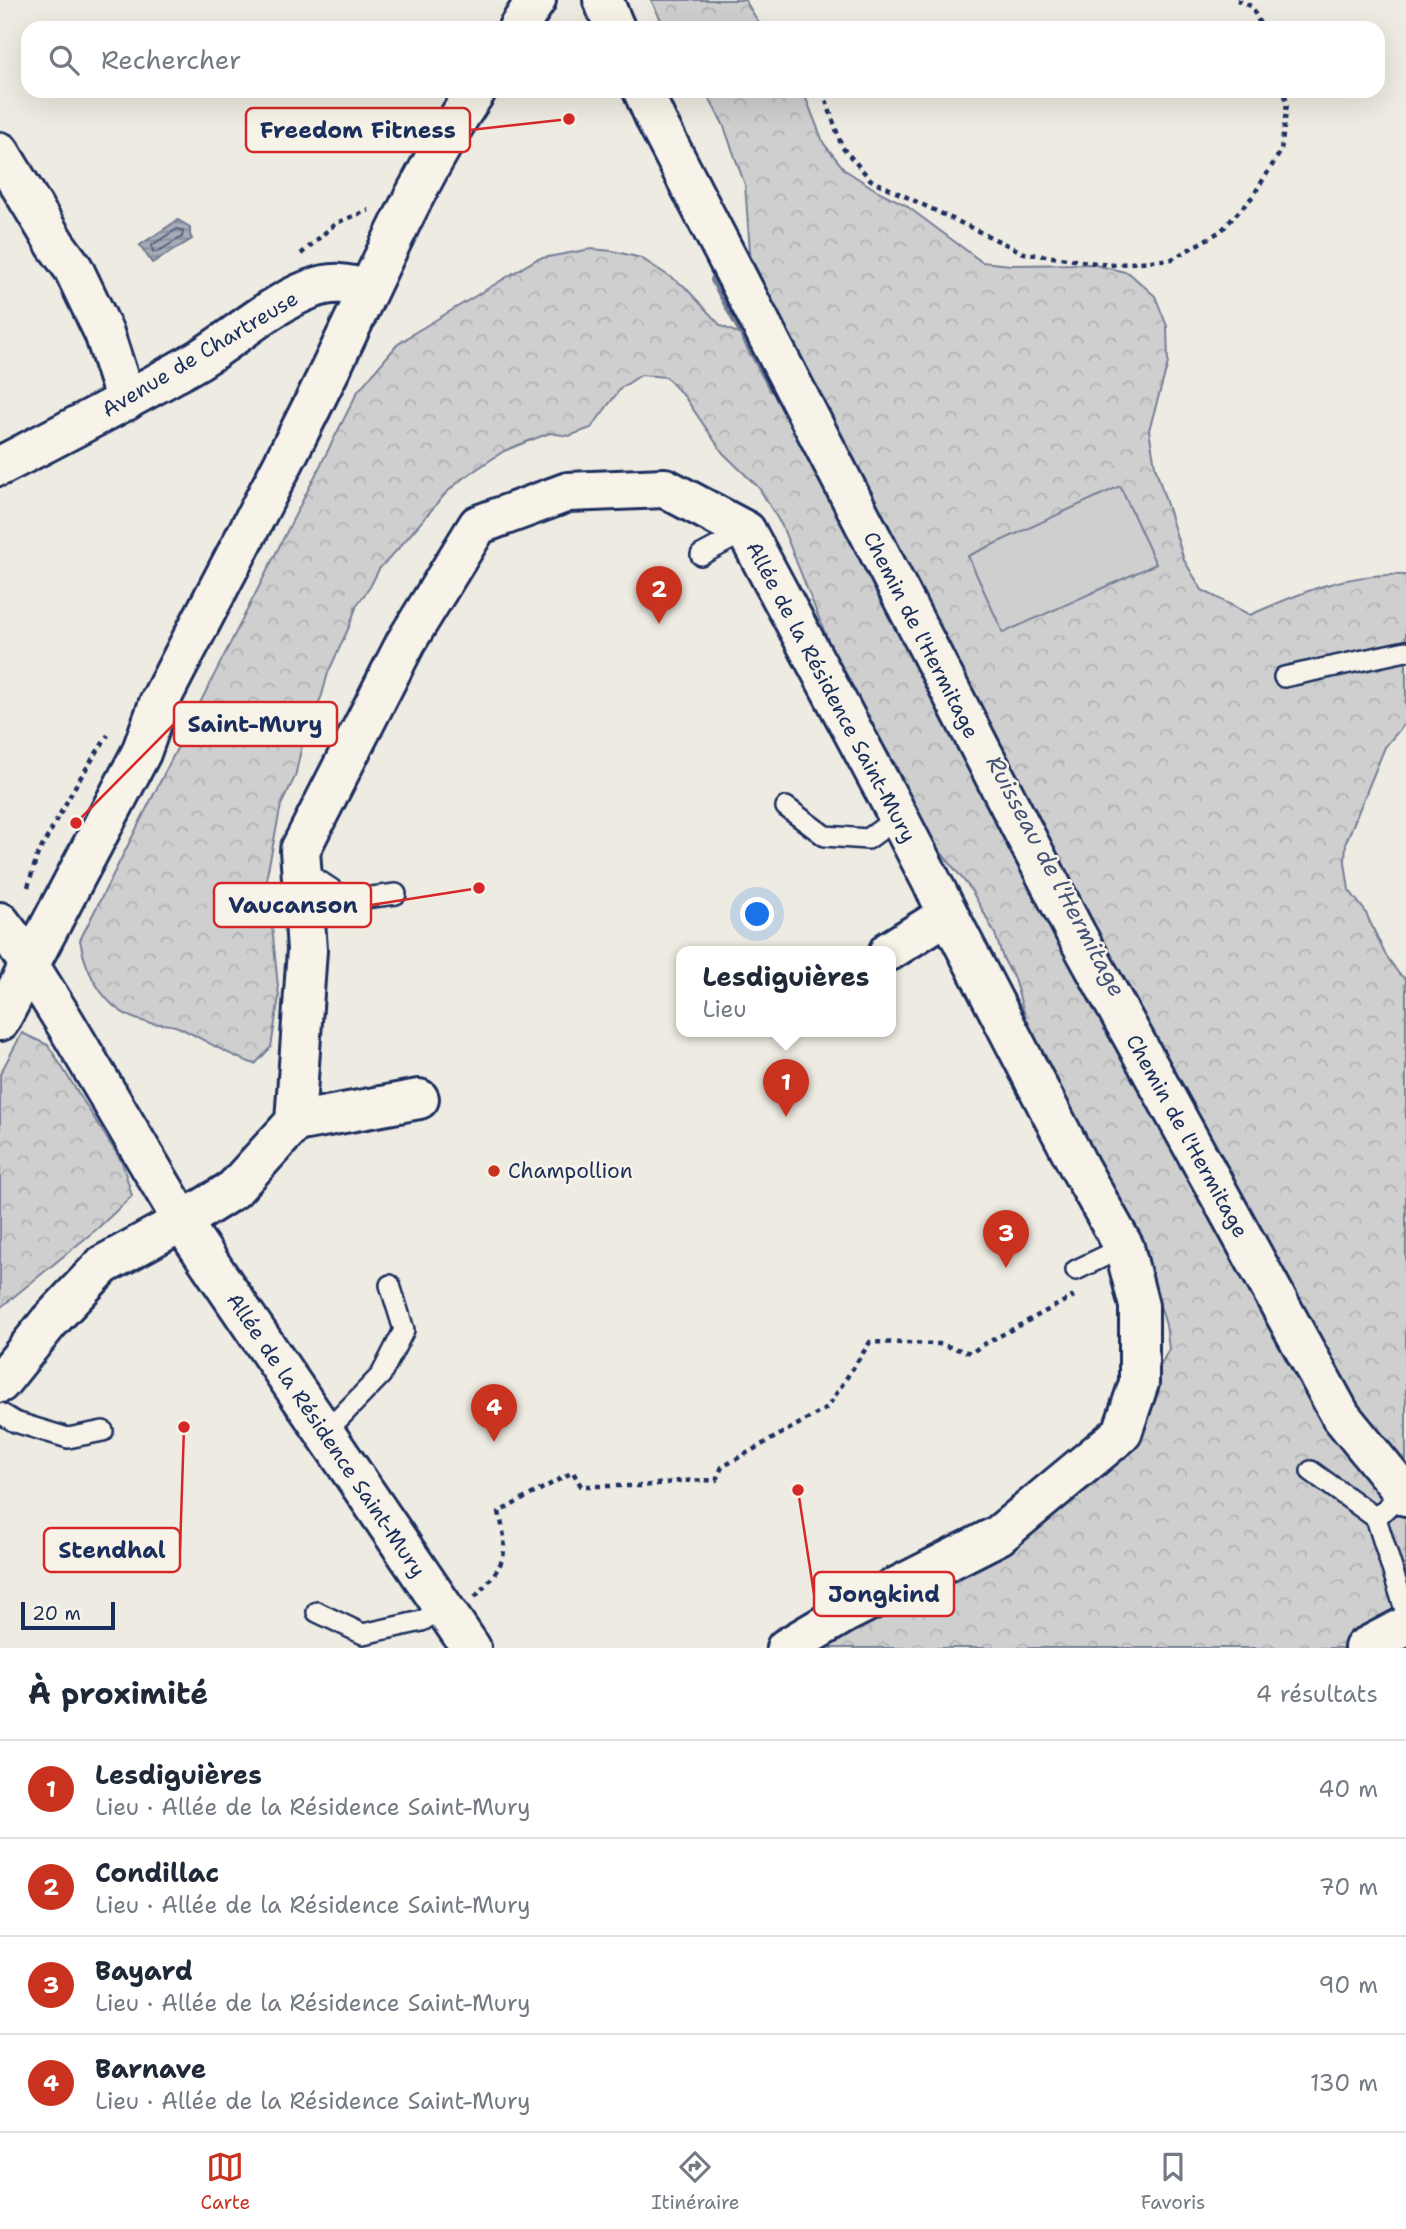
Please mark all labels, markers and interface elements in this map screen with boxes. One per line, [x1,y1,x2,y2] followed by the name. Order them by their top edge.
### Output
[21,21,1385,98] search box
[45,41,83,79] icon: search
[101,42,241,77] text: Rechercher
[246,108,470,152] callout: Freedom Fitness
[260,115,456,145] text: Freedom Fitness
[97,284,303,424] street label: Avenue de Chartreuse
[857,527,985,743] street label: Chemin de l'Hermitage
[740,537,922,847] street label: Allée de la Résidence Saint-Mury
[636,566,682,624] pin: 2
[174,702,337,746] callout: Saint-Mury
[188,709,322,739] text: Saint-Mury
[980,750,1132,1002] water label: Ruisseau de l'Hermitage
[214,883,371,927] callout: Vaucanson
[228,890,358,920] text: Vaucanson
[740,897,774,931] your location
[676,946,896,1037] popup
[702,959,870,994] text: Lesdiguières
[702,994,747,1024] text: Lieu
[1119,1029,1255,1243] street label: Chemin de l'Hermitage
[763,1059,809,1117] pin: 1
[508,1157,633,1185] place label: Champollion
[486,1163,502,1179] marker: Champollion
[983,1210,1029,1268] pin: 3
[220,1287,432,1583] street label: Allée de la Résidence Saint-Mury
[471,1384,517,1442] pin: 4
[44,1528,180,1572] callout: Stendhal
[58,1535,166,1565] text: Stendhal
[814,1572,954,1616] callout: Jongkind
[828,1579,940,1609] text: Jongkind
[21,1599,116,1631] scale bar
[32,1601,81,1626] text: 20 m
[28,1673,208,1714] text: À proximité
[1256,1679,1378,1709] text: 4 résultats
[95,1757,262,1792] text: Lesdiguières
[46,1774,56,1804] text: 1
[1318,1774,1378,1804] text: 40 m
[95,1792,531,1822] text: Lieu · Allée de la Résidence Saint-Mury
[95,1855,219,1890] text: Condillac
[43,1872,59,1902] text: 2
[1319,1872,1378,1902] text: 70 m
[95,1890,531,1920] text: Lieu · Allée de la Résidence Saint-Mury
[95,1953,193,1988] text: Bayard
[43,1970,59,2000] text: 3
[1318,1970,1378,2000] text: 90 m
[95,1988,531,2018] text: Lieu · Allée de la Résidence Saint-Mury
[95,2051,206,2086] text: Barnave
[43,2068,59,2098] text: 4
[1310,2068,1378,2098] text: 130 m
[95,2086,531,2116] text: Lieu · Allée de la Résidence Saint-Mury
[201,2148,250,2215] tab: Carte
[651,2148,740,2215] tab: Itinéraire
[1141,2148,1205,2215] tab: Favoris

